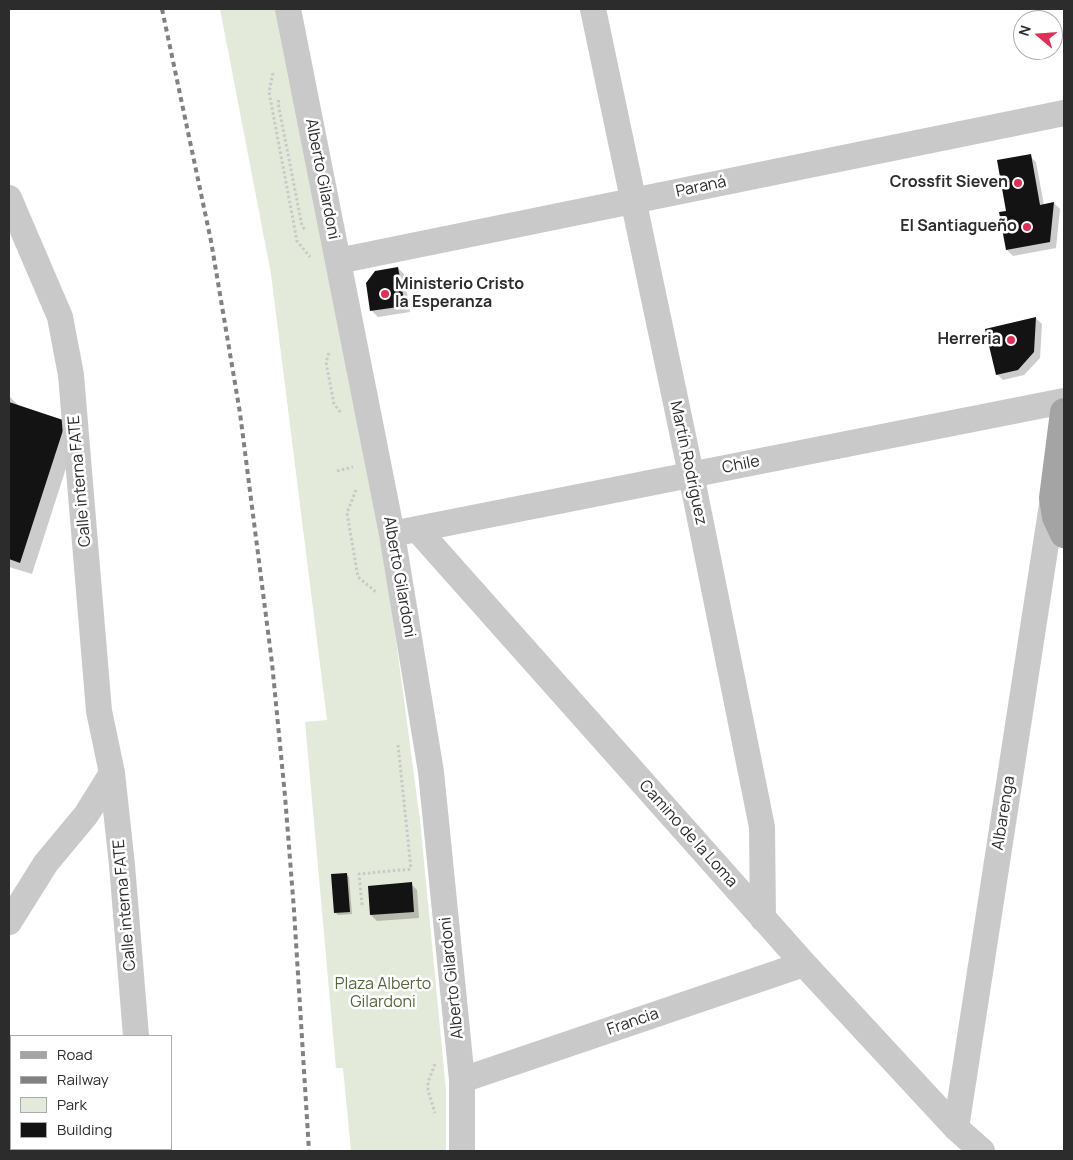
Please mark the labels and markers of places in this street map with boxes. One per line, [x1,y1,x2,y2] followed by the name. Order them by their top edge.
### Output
[890,173,1008,193] place label: Crossfit Sieven
[1012,177,1024,189] marker: Crossfit Sieven
[900,217,1017,237] place label: El Santiagueño
[1021,221,1033,233] marker: El Santiagueño
[395,275,524,313] place label: Ministerio Cristo la Esperanza
[379,288,391,300] marker: Ministerio Cristo la Esperanza
[937,330,1001,350] place label: Herreria
[1005,334,1017,346] marker: Herreria

